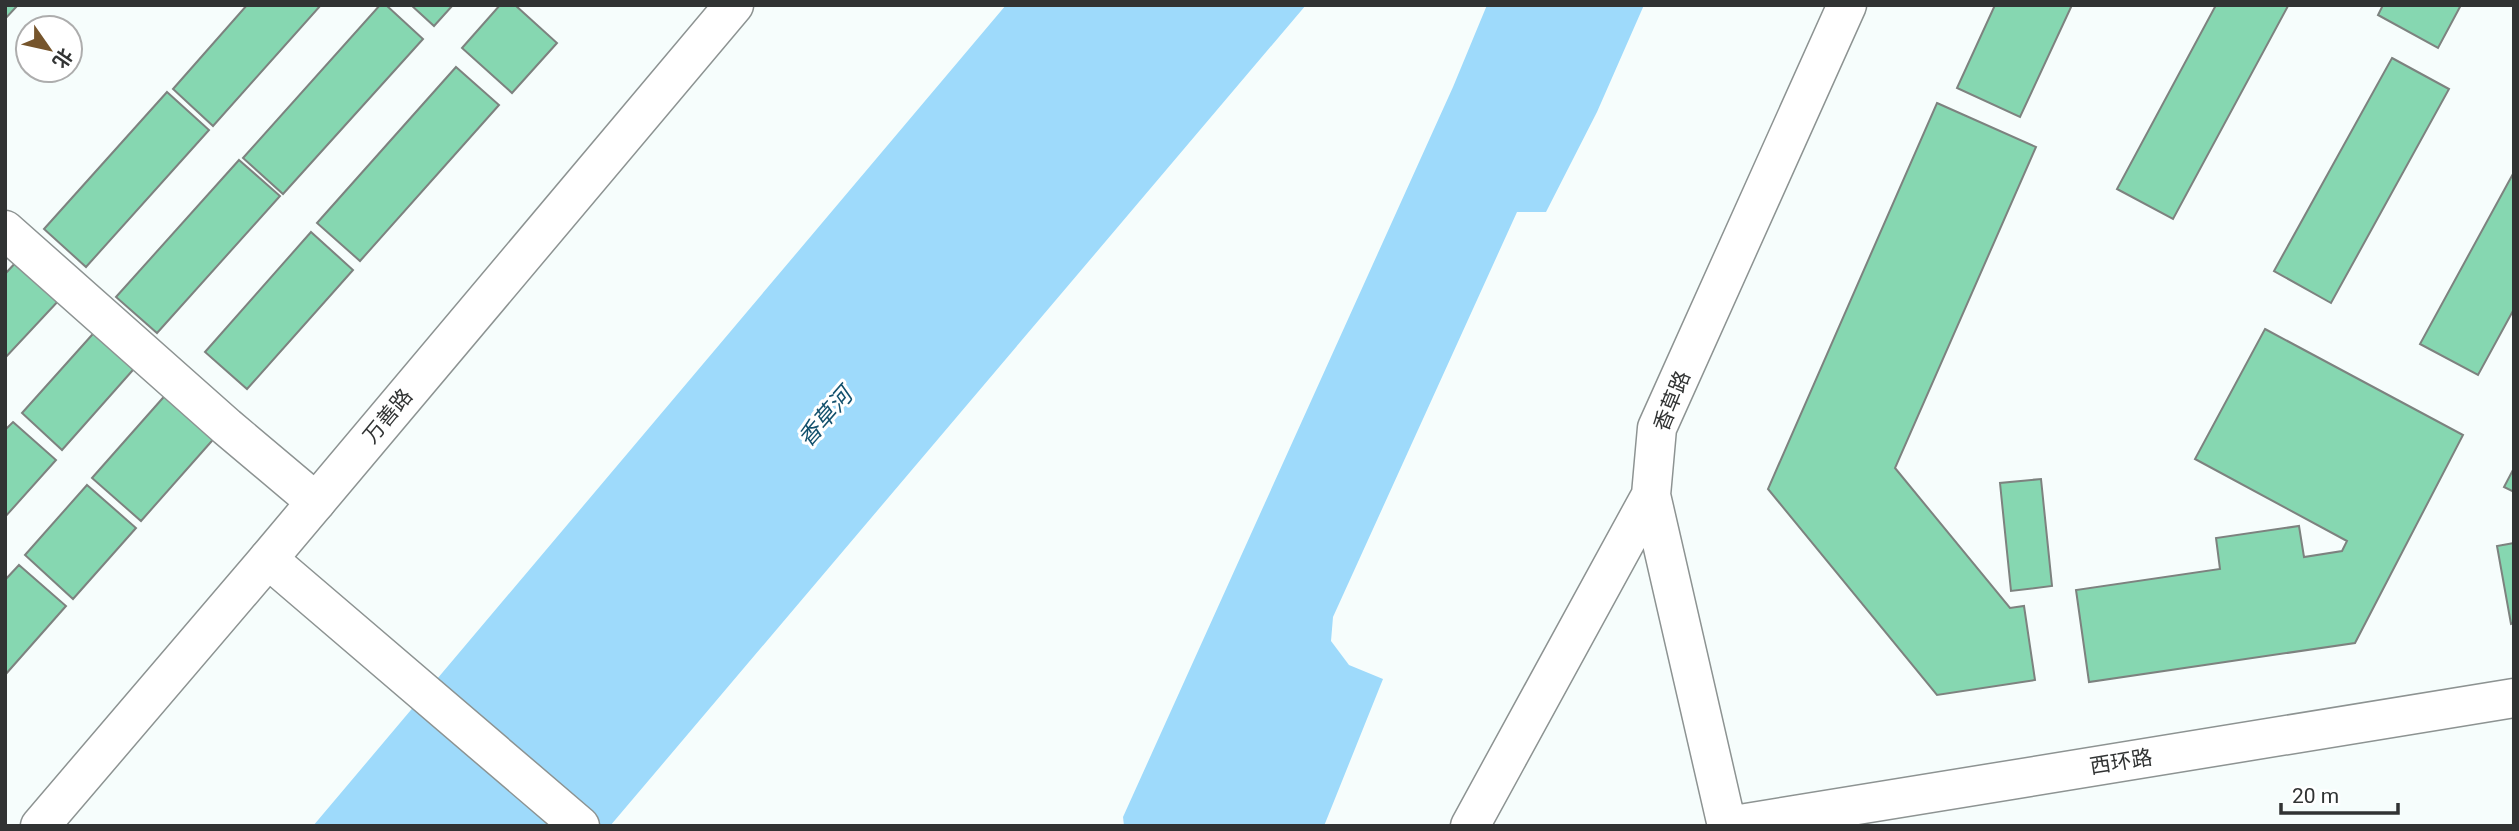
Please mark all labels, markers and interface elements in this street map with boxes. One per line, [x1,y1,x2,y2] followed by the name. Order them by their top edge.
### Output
[14,14,84,84] north arrow
[48,44,78,73] text: 北
[1649,367,1695,435] street label: 香草路
[793,379,861,452] water label: 香草河
[359,384,417,448] street label: 万善路
[2088,745,2154,779] street label: 西环路
[2281,772,2398,816] scale bar
[2292,784,2339,808] text: 20 m

